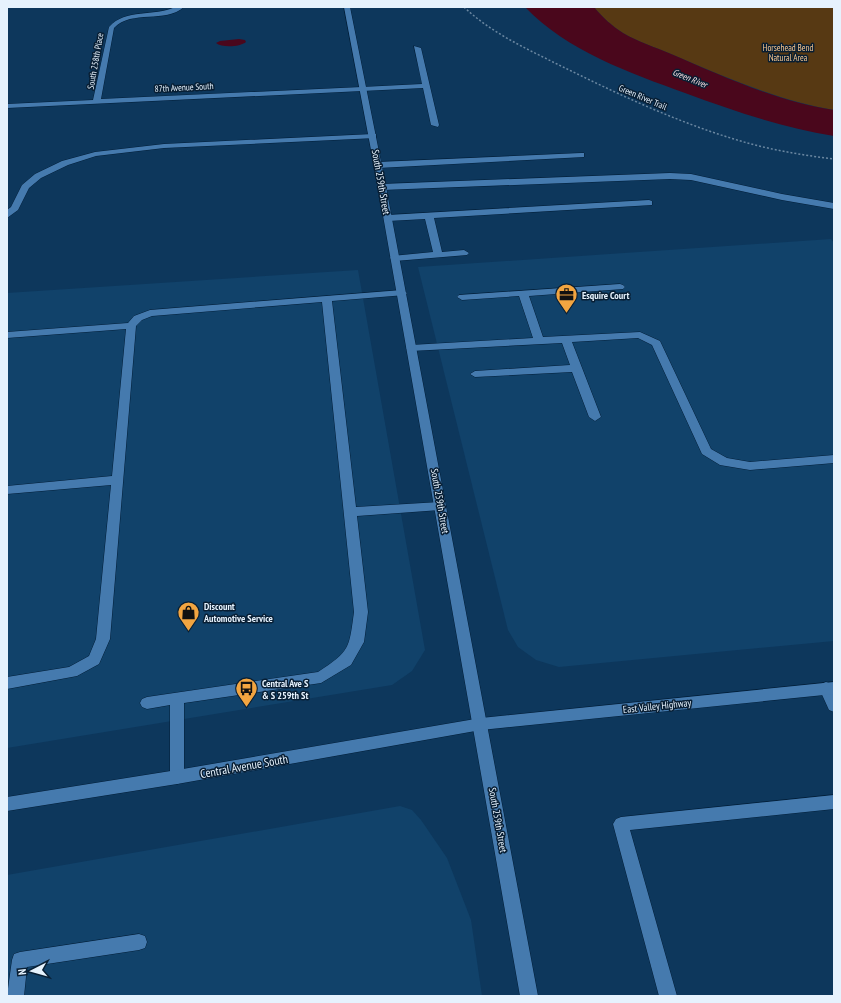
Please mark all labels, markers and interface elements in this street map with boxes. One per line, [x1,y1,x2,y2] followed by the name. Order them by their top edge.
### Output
[85,32,105,90] street label: South 258th Place
[763,42,814,63] park label: Horsehead Bend Natural Area
[671,66,710,90] water label: Green River
[154,80,214,94] street label: 87th Avenue South
[617,82,669,112] street label: Green River Trail
[369,149,393,216] street label: South 259th Street
[554,282,580,315] office icon: Esquire Court
[582,289,629,302] place label: Esquire Court
[428,468,452,535] street label: South 259th Street
[176,599,202,632] shop icon: Discount Automotive Service
[203,600,273,625] place label: Discount Automotive Service
[233,676,259,709] bus stop icon: Central Ave S & S 259th St
[262,677,309,702] place label: Central Ave S & S 259th St
[622,696,692,716] street label: East Valley Highway
[199,751,289,781] street label: Central Avenue South
[486,787,510,854] street label: South 259th Street
[12,951,52,991] north arrow
[15,968,29,976] text: N

